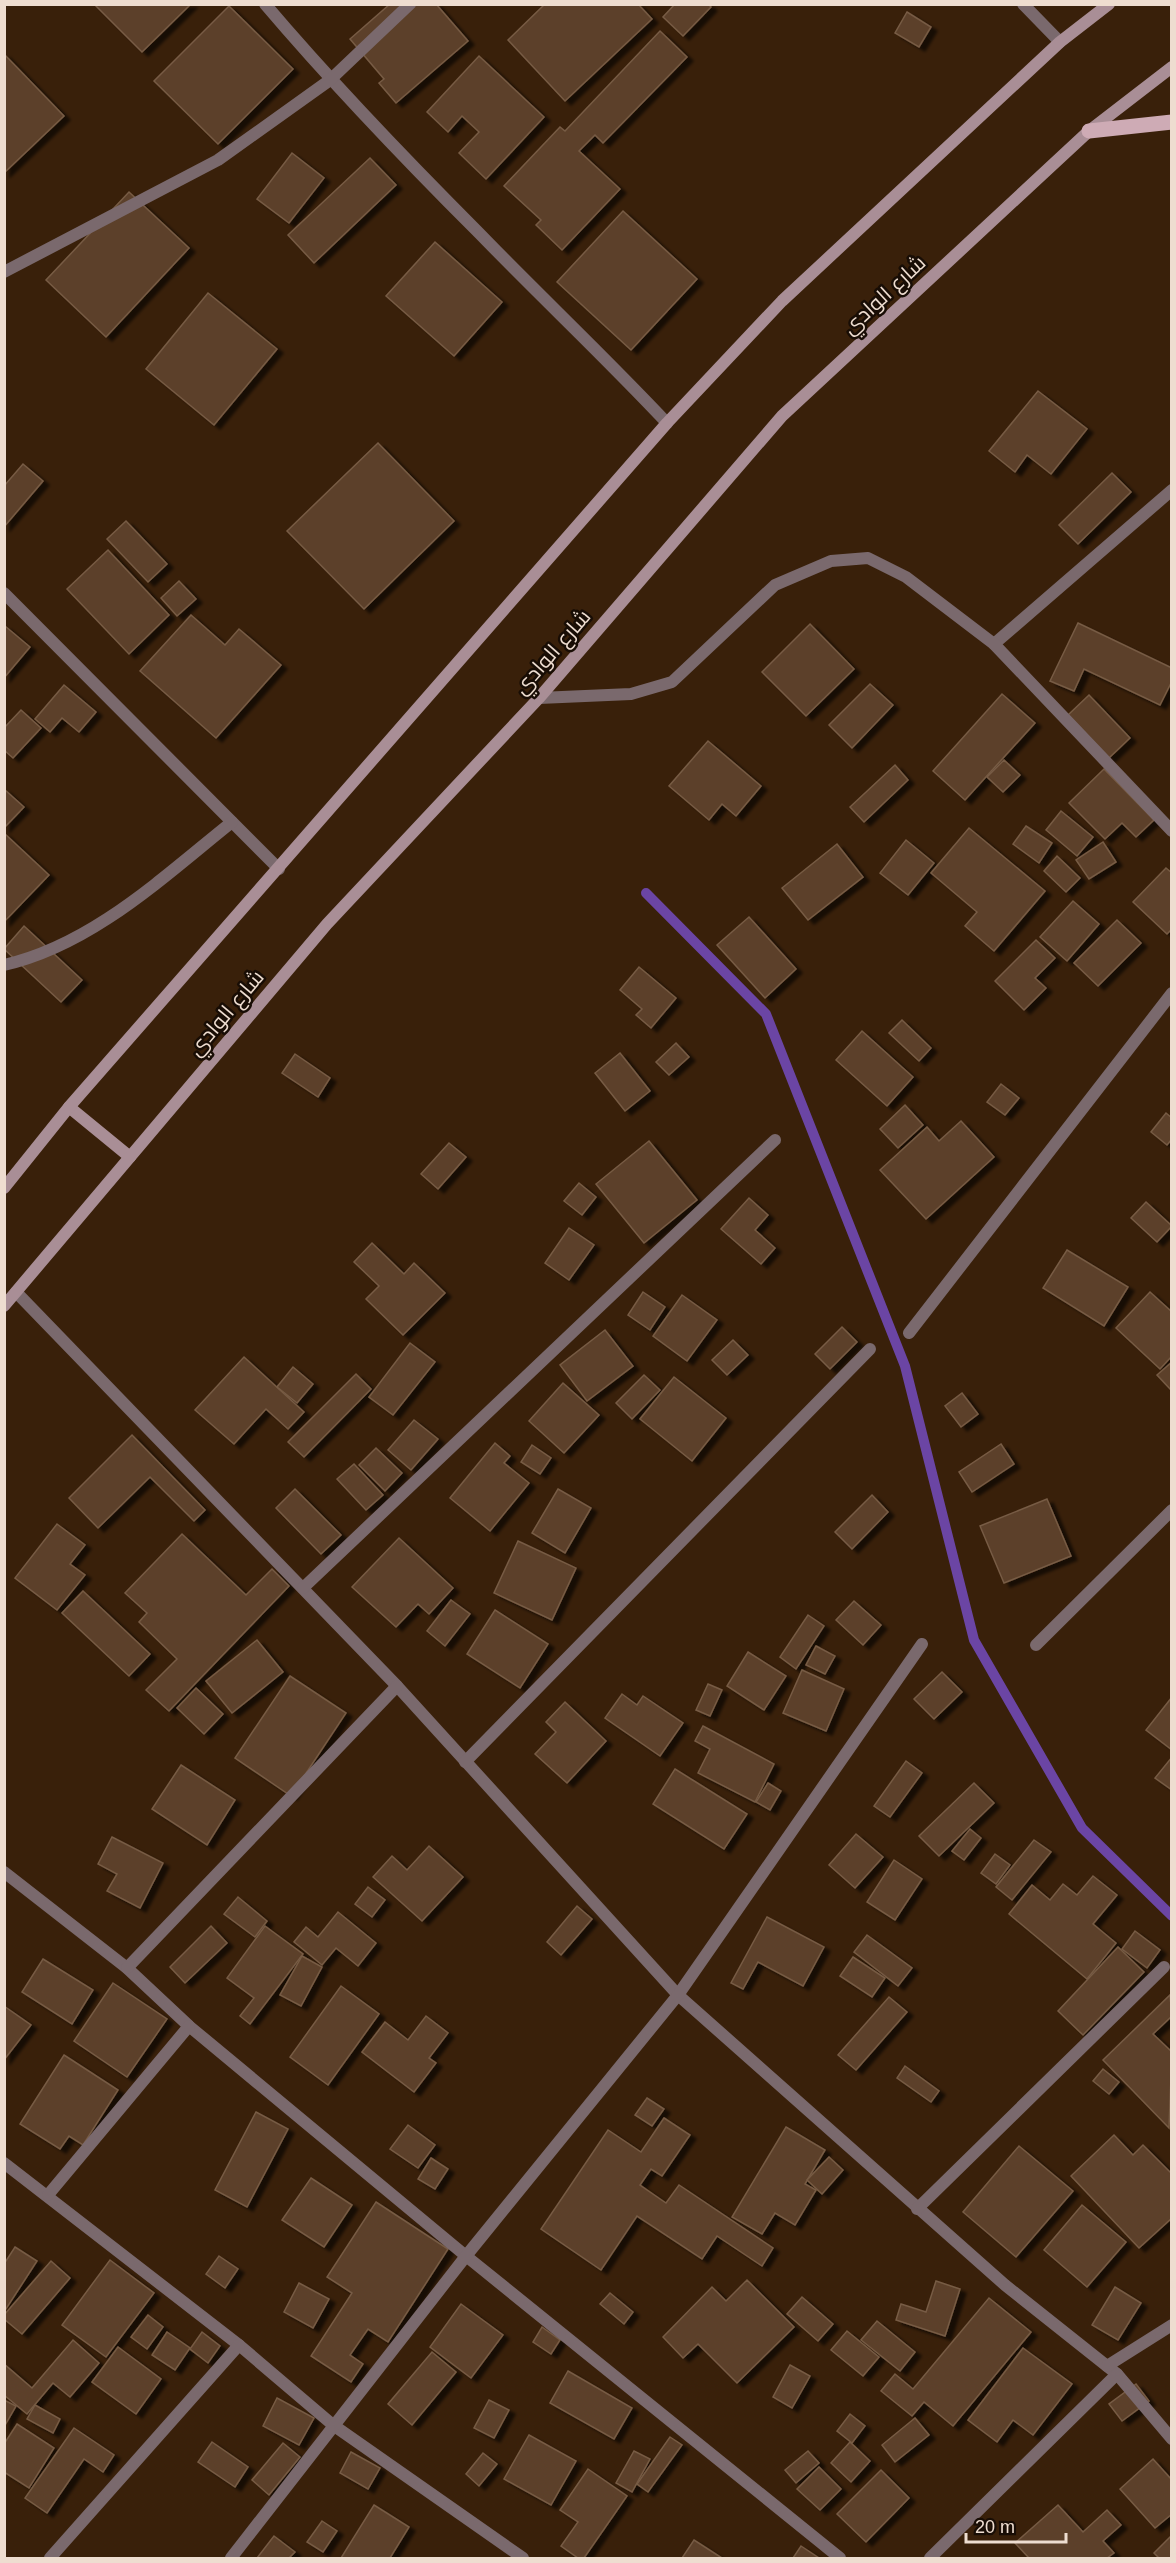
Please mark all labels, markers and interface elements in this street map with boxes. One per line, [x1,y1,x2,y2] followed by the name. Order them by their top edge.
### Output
[838,251,933,342] street label: شارع الوادي
[509,605,598,702] street label: شارع الوادي
[183,965,272,1063] street label: شارع الوادي
[966,2506,1066,2544] scale bar
[975,2517,1015,2537] text: 20 m

